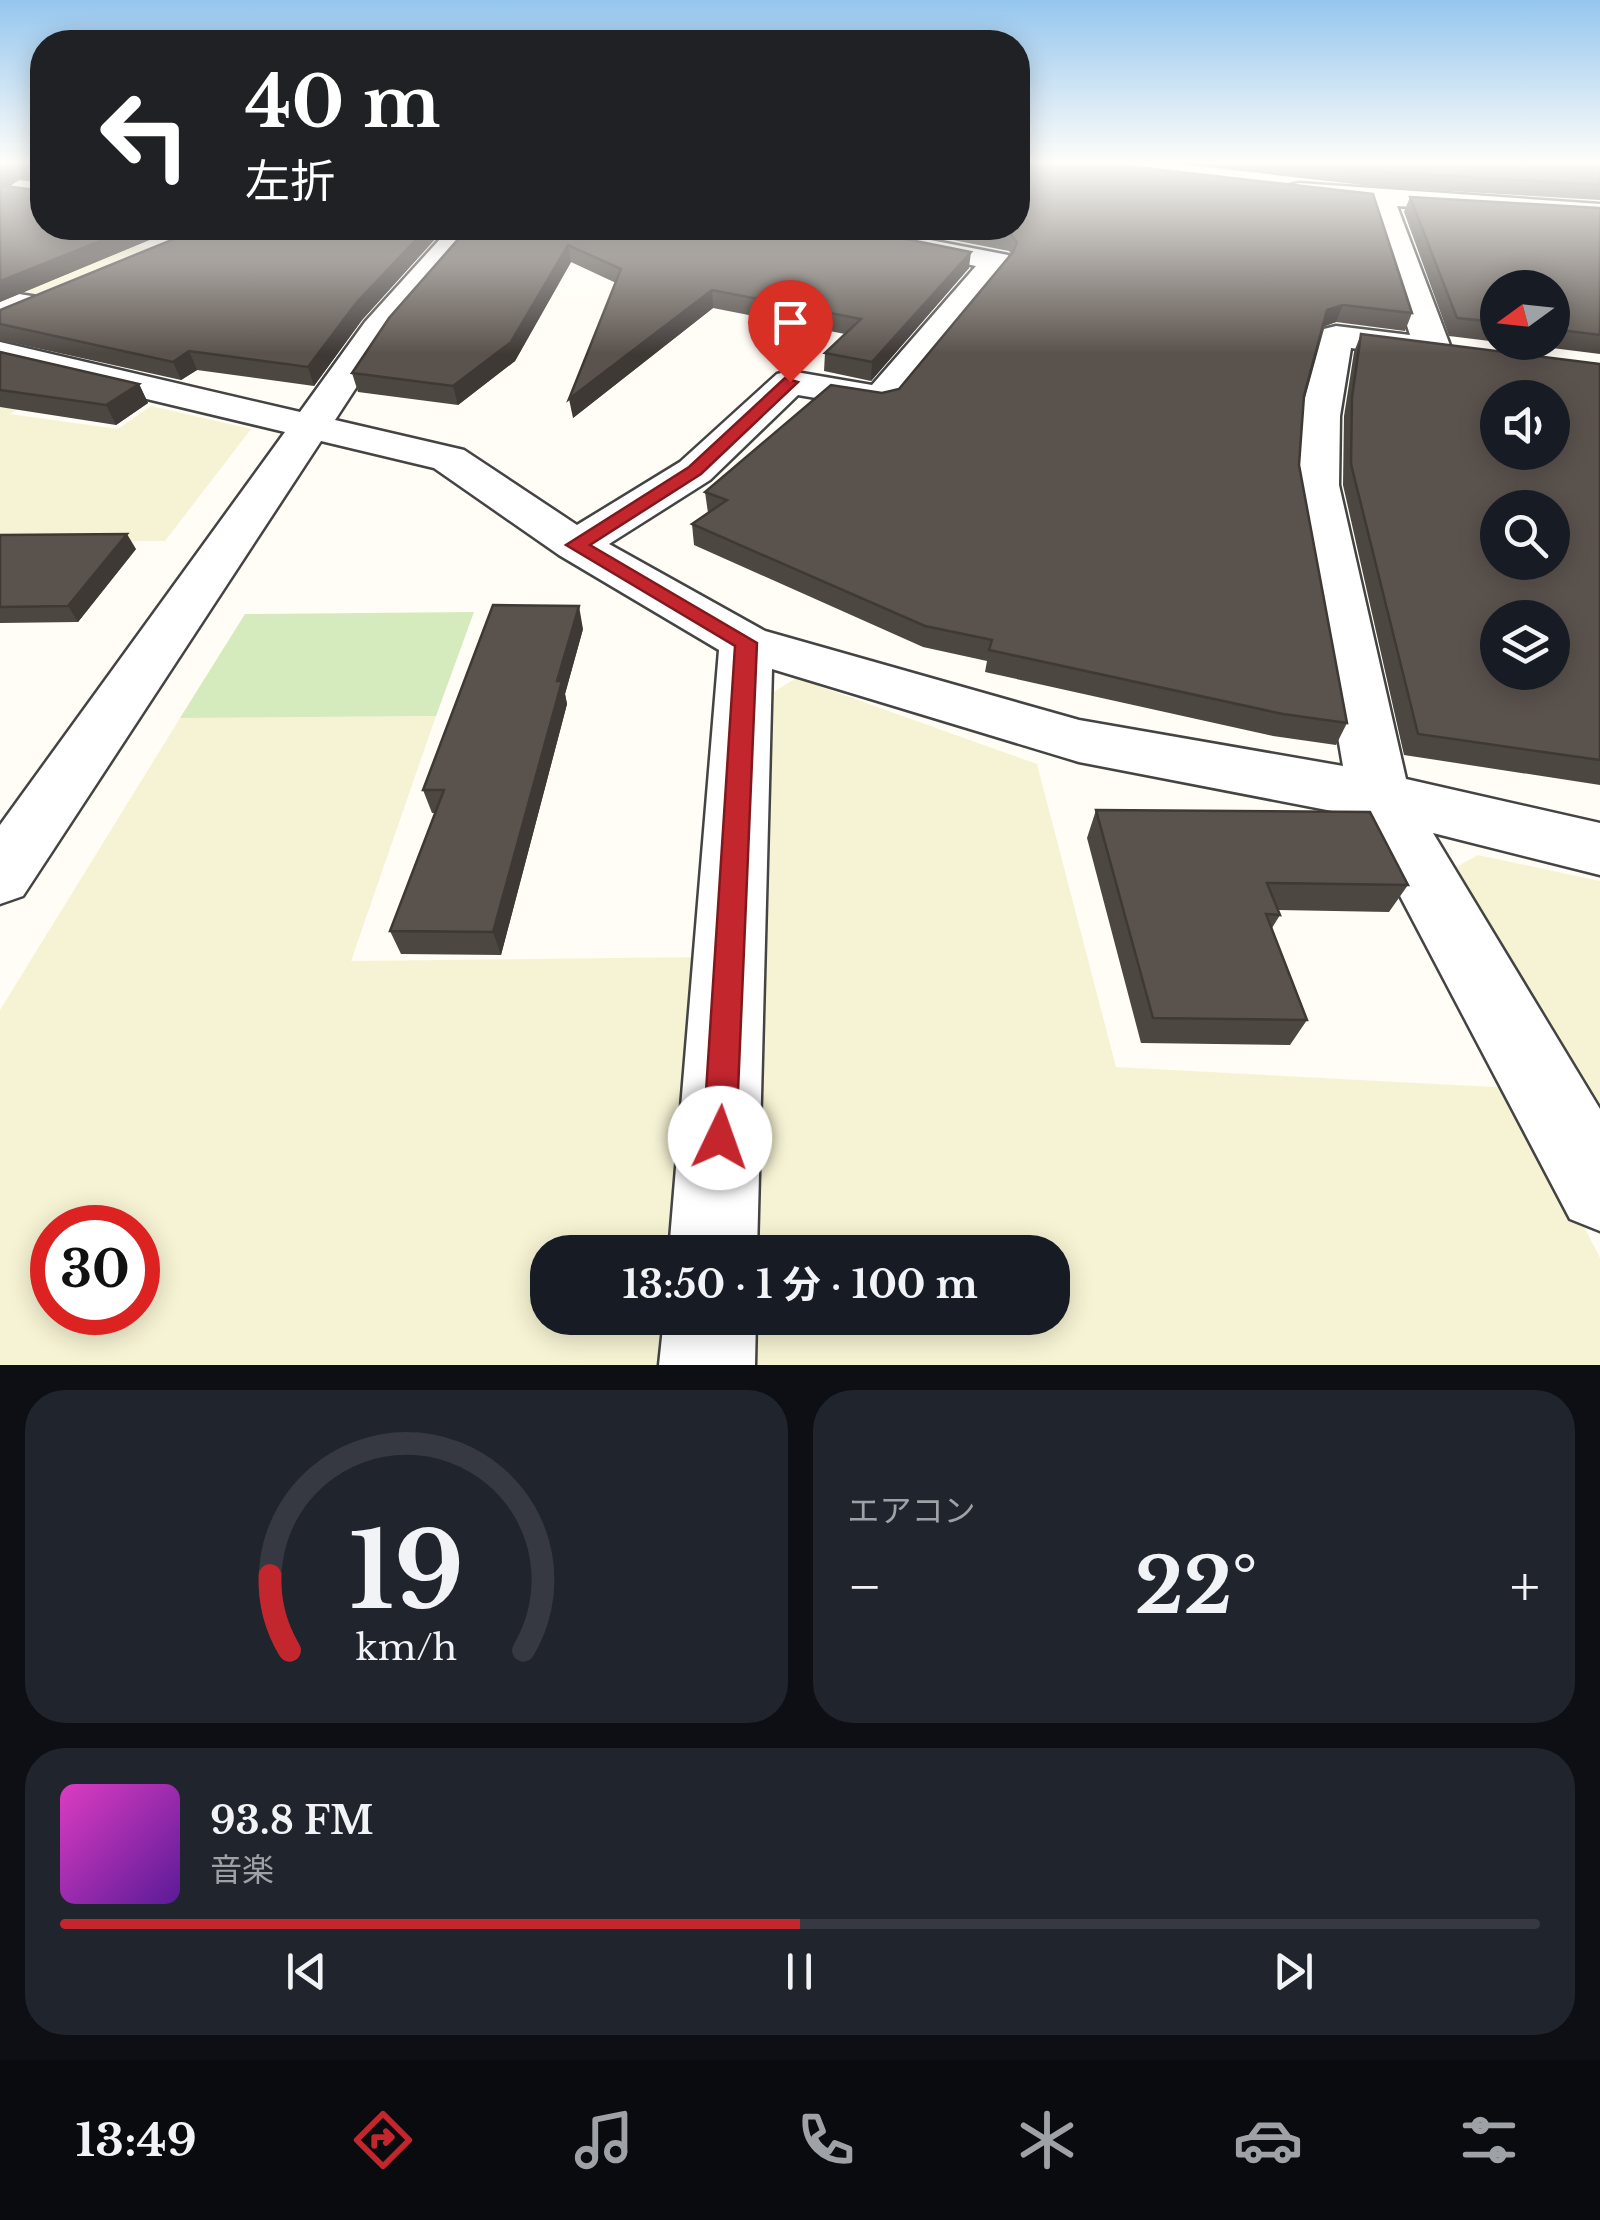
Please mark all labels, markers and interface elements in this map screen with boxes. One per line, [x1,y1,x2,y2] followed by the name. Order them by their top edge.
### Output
[245,59,440,146] text: 40 m
[80,70,210,200] icon: left
[245,153,335,209] text: 左折
[1480,270,1570,360] north arrow
[1480,270,1570,690] map controls
[748,280,833,383] pin
[763,295,818,350] icon: arrive
[1480,380,1570,470] button: sound
[1480,490,1570,580] button: search
[1480,600,1570,690] button: layers
[668,1086,772,1190] position arrow
[30,1205,160,1335] speed limit sign: 30
[622,1261,978,1308] text: 13:50 · 1 分 · 100 m
[848,1491,976,1531] text: エアコン
[349,1507,464,1636] text: 19
[1135,1540,1257,1633] text: 22°
[848,1553,882,1621] text: −
[1510,1553,1540,1621] text: +
[356,1625,457,1670] text: km/h
[210,1797,374,1844] text: 93.8 FM
[210,1850,274,1890] text: 音楽
[279,1944,334,1999] icon: previous
[772,1944,827,1999] icon: pause
[1266,1944,1321,1999] icon: next
[348,2105,418,2175] icon: directions
[569,2105,639,2175] icon: music
[791,2105,861,2175] icon: phone
[1012,2105,1082,2175] icon: climate
[1233,2105,1303,2175] icon: car
[1454,2105,1524,2175] icon: filters
[76,2112,197,2168] text: 13:49

